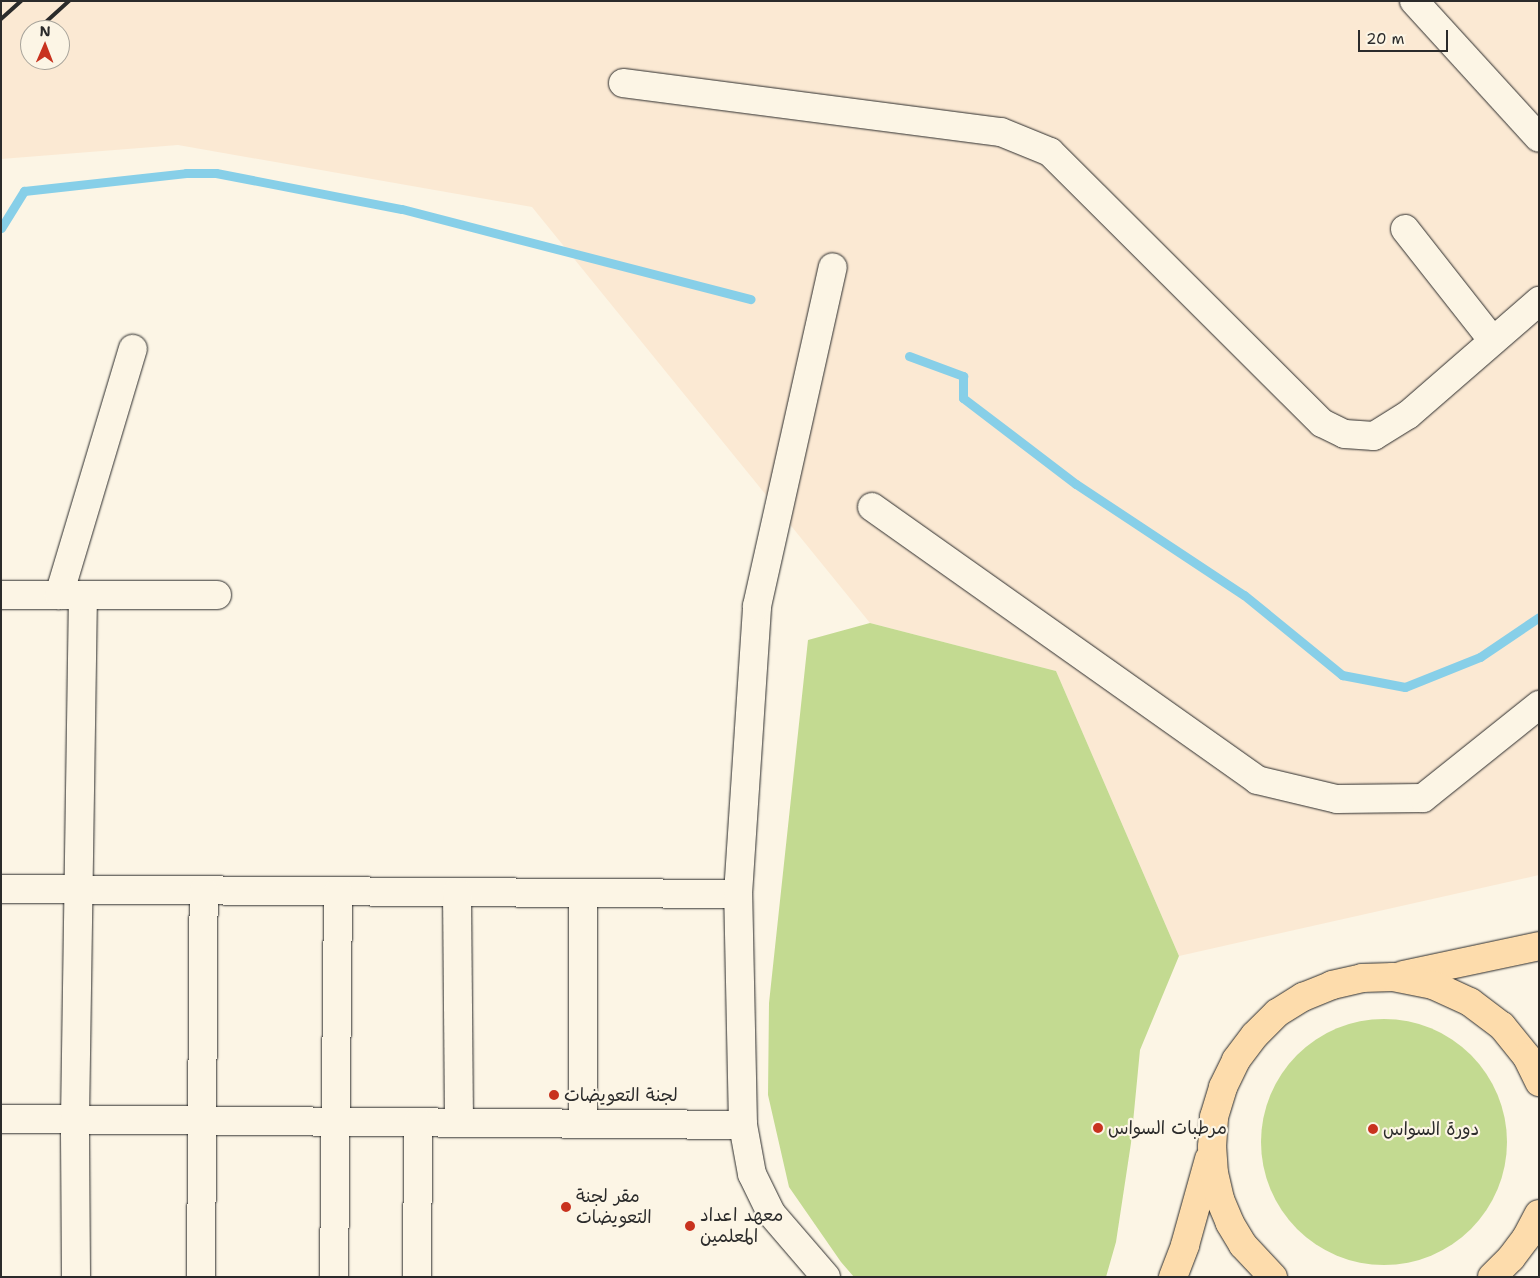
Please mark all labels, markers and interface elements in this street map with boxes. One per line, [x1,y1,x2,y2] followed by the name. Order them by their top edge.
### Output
[20,20,70,70] north arrow
[1360,20,1450,52] scale bar
[40,22,51,40] text: N
[1366,29,1405,49] text: 20 m
[564,1084,678,1106] place label: لجنة التعويضات
[548,1089,560,1101] marker: لجنة التعويضات
[1108,1117,1227,1139] place label: مرطبات السواس
[1383,1118,1479,1140] place label: دورة السواس
[1092,1122,1104,1134] marker: مرطبات السواس
[1367,1123,1379,1135] marker: دورة السواس
[576,1186,652,1228] place label: مقر لجنة التعويضات
[560,1201,572,1213] marker: مقر لجنة التعويضات
[700,1205,783,1248] place label: معهد اعداد المعلمين
[684,1220,696,1232] marker: معهد اعداد المعلمين

